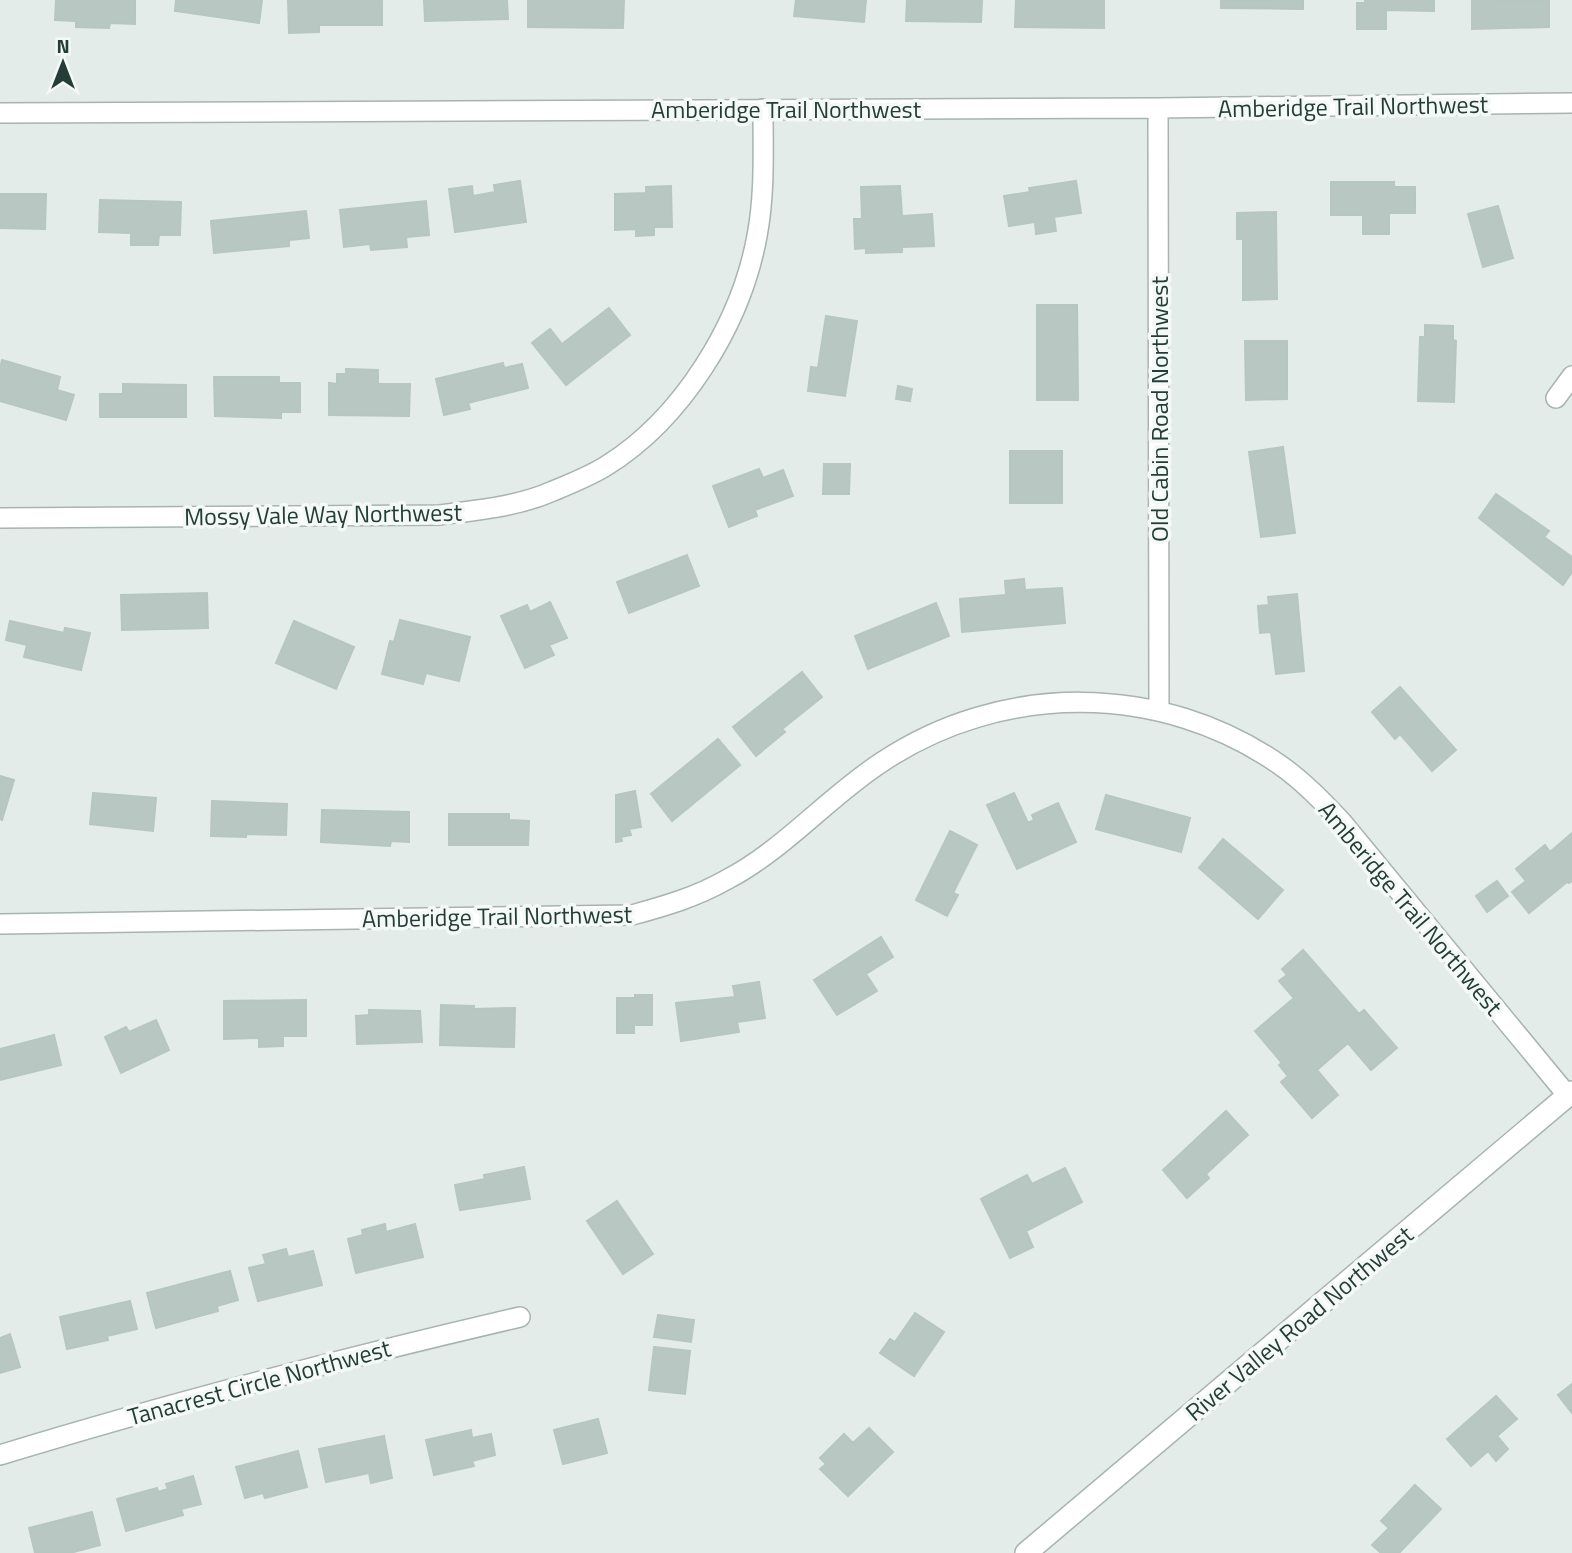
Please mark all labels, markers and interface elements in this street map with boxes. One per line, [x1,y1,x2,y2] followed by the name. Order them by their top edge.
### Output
[28,28,98,98] north arrow
[56,31,70,60] text: N
[1218,86,1489,126] street label: Amberidge Trail Northwest
[651,91,922,127] street label: Amberidge Trail Northwest
[1141,275,1177,542] street label: Old Cabin Road Northwest
[184,494,463,534] street label: Mossy Vale Way Northwest
[1310,793,1512,1024] street label: Amberidge Trail Northwest
[362,896,633,936] street label: Amberidge Trail Northwest
[1177,1216,1421,1429] street label: River Valley Road Northwest
[124,1329,395,1434] street label: Tanacrest Circle Northwest

